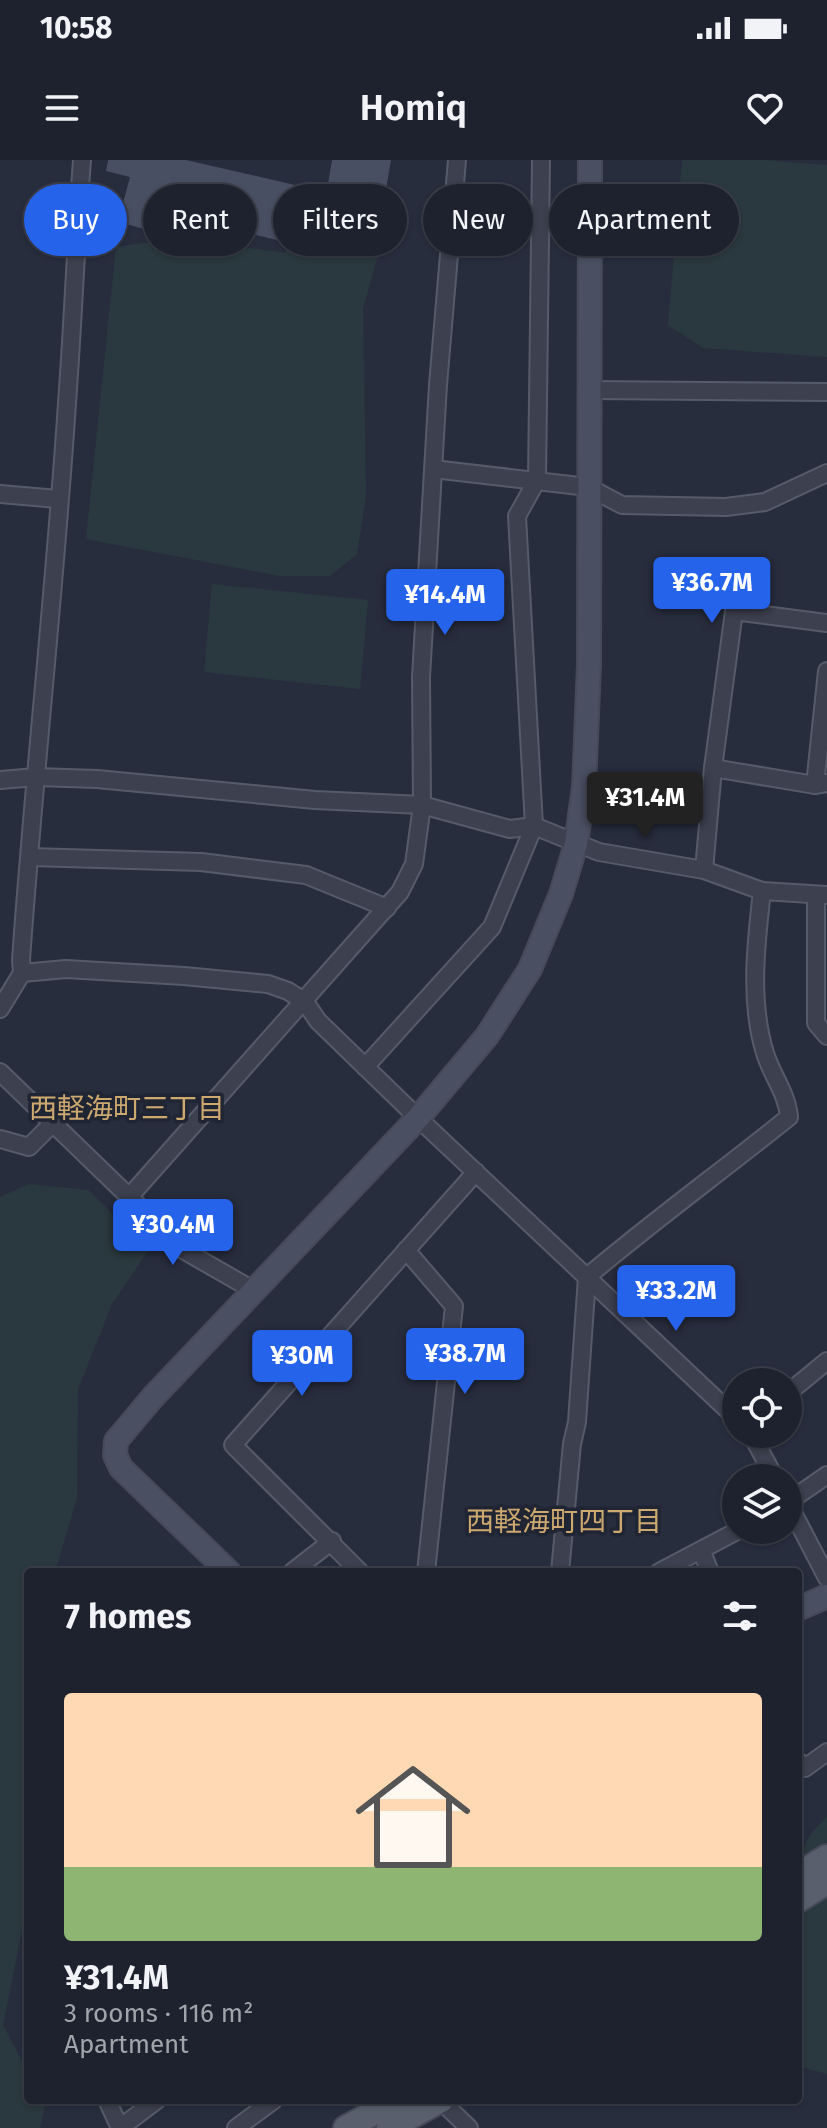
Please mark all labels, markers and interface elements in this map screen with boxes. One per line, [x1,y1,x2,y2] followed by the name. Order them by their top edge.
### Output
[40,10,112,46] text: 10:58
[40,86,84,130] icon: menu
[360,86,467,130] text: Homiq
[743,86,787,130] icon: heart
[24,184,127,256] chip: Buy
[143,184,257,256] chip: Rent
[273,184,407,256] chip: Filters
[423,184,533,256] chip: New
[549,184,739,256] chip: Apartment
[647,557,777,625] pin: ¥36.7M
[671,567,753,598] text: ¥36.7M
[380,569,510,637] pin: ¥14.4M
[404,579,486,610] text: ¥14.4M
[580,772,710,840] pin: ¥31.4M
[605,782,685,813] text: ¥31.4M
[29,1092,225,1125] district label: 西軽海町三丁目
[108,1199,238,1267] pin: ¥30.4M
[131,1209,215,1240] text: ¥30.4M
[611,1265,741,1333] pin: ¥33.2M
[635,1275,717,1306] text: ¥33.2M
[400,1328,530,1396] pin: ¥38.7M
[255,1330,349,1398] pin: ¥30M
[424,1338,506,1369] text: ¥38.7M
[270,1340,334,1371] text: ¥30M
[722,1368,802,1544] map controls
[722,1368,802,1448] button: locate
[722,1464,802,1544] button: layers
[466,1505,662,1538] district label: 西軽海町四丁目
[718,1594,762,1638] icon: filters
[64,1596,191,1637] text: 7 homes
[341,1745,485,1889] icon: home
[64,1957,169,1998] text: ¥31.4M
[64,1998,253,2029] text: 3 rooms · 116 m²
[64,2029,189,2060] text: Apartment

